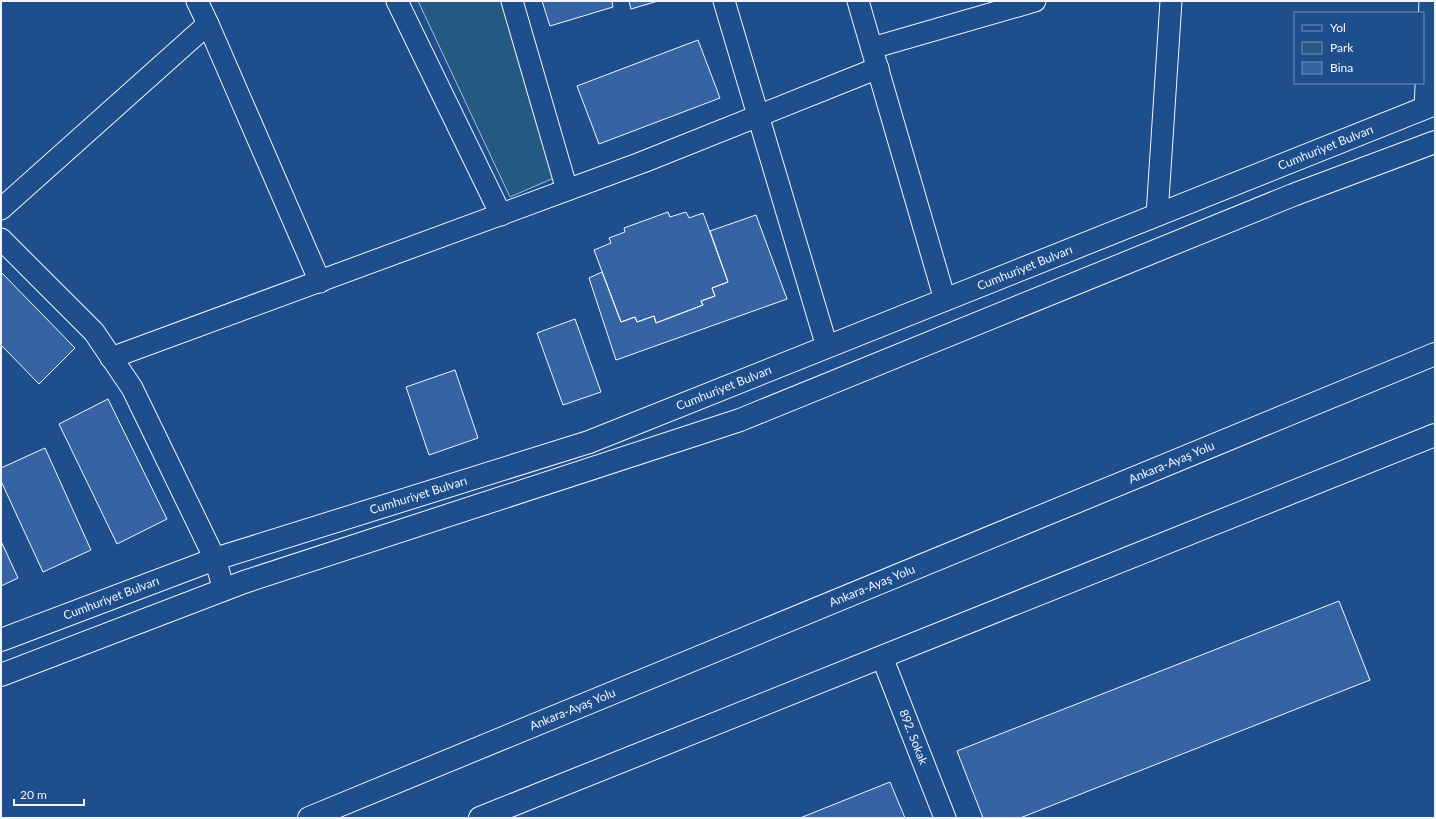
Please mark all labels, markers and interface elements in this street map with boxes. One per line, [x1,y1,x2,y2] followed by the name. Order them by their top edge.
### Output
[1294,12,1424,84] legend
[1330,20,1346,35] text: Yol
[1330,40,1354,55] text: Park
[1330,60,1353,75] text: Bina
[1276,121,1375,173] street label: Cumhuriyet Bulvarı
[975,242,1074,293] street label: Cumhuriyet Bulvarı
[674,362,774,413] street label: Cumhuriyet Bulvarı
[1126,438,1217,486] street label: Ankara-Ayaş Yolu
[368,473,469,517] street label: Cumhuriyet Bulvarı
[827,561,917,610] street label: Ankara-Ayaş Yolu
[61,573,161,623] street label: Cumhuriyet Bulvarı
[527,685,618,733] street label: Ankara-Ayaş Yolu
[896,707,932,768] street label: 892. Sokak
[14,781,84,807] scale bar
[20,787,47,802] text: 20 m

